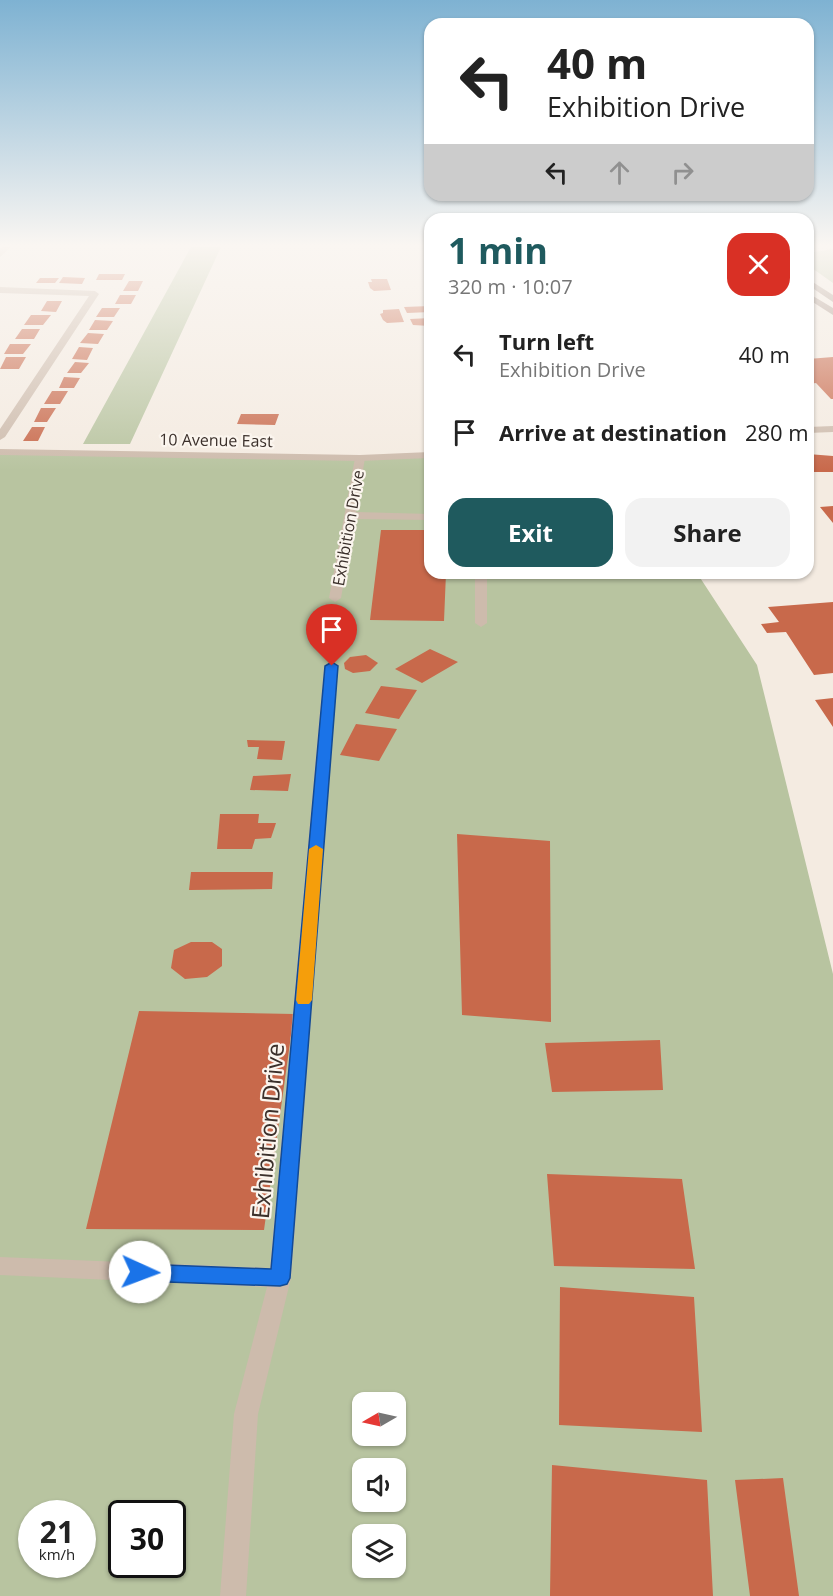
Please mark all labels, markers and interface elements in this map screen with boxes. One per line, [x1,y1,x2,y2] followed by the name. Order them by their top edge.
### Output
[547,34,647,91] text: 40 m
[448,42,526,120] icon: left
[547,88,745,125] text: Exhibition Drive
[540,156,573,189] icon: left
[603,156,636,189] icon: ahead
[666,156,699,189] icon: right
[448,226,548,275] text: 1 min
[727,233,790,296] button: close
[448,273,573,300] text: 320 m · 10:07
[499,326,594,356] text: Turn left
[448,338,481,371] icon: left
[739,339,790,369] text: 40 m
[499,356,646,383] text: Exhibition Drive
[448,416,481,449] icon: arrive
[499,417,727,447] text: Arrive at destination
[745,417,809,447] text: 280 m
[159,428,273,452] street label: 10 Avenue East
[327,468,369,588] street label: Exhibition Drive
[448,498,613,567] button: Exit
[625,498,790,567] button: Share
[306,604,357,666] pin
[315,613,348,646] icon: arrive
[243,1042,291,1220] street label: Exhibition Drive
[108,1240,172,1304] position arrow
[352,1392,406,1446] north arrow
[352,1392,406,1578] map controls
[352,1458,406,1512] button: sound
[108,1500,186,1578] speed limit sign: 30
[40,1511,74,1552] text: 21
[352,1524,406,1578] button: layers
[39,1544,75,1564] text: km/h

